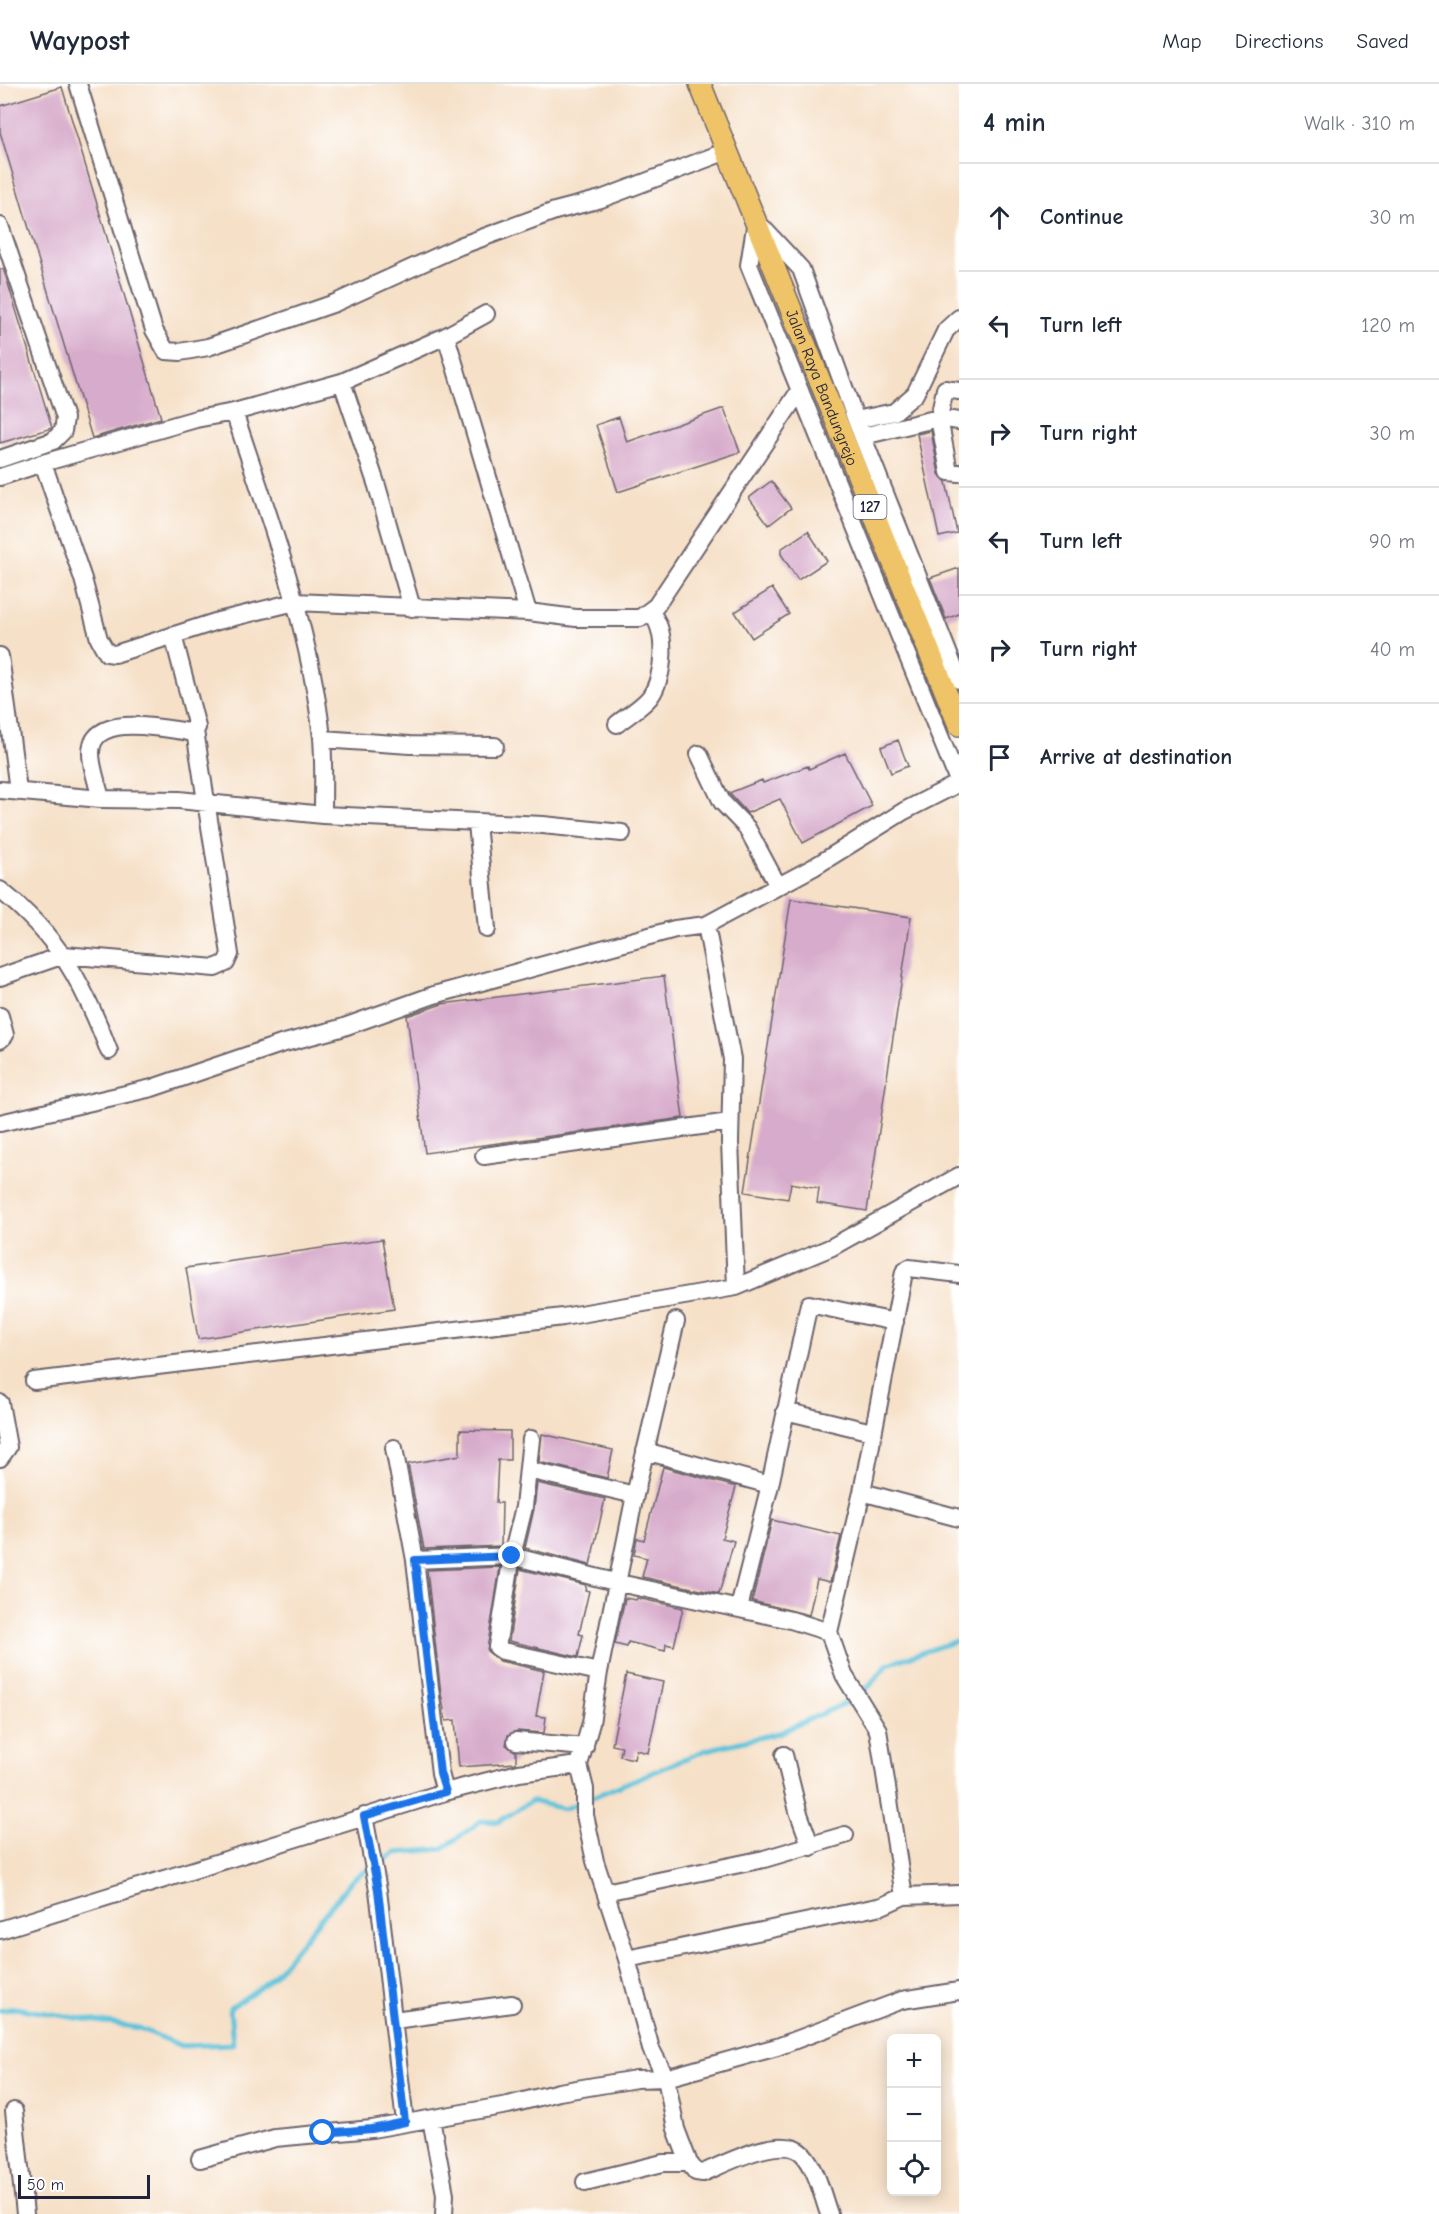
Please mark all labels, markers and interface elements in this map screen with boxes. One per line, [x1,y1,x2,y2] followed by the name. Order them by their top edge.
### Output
[30,25,130,57] text: Waypost
[1162,29,1202,53] text: Map
[1235,29,1324,53] text: Directions
[1357,29,1409,53] text: Saved
[983,108,1046,138] text: 4 min
[1304,112,1415,135] text: Walk · 310 m
[983,201,1016,234] icon: ahead
[1040,204,1123,230] text: Continue
[1369,206,1415,229] text: 30 m
[782,307,861,468] street label: Jalan Raya Bandungrejo
[983,309,1016,342] icon: left
[1040,312,1122,338] text: Turn left
[1361,314,1415,337] text: 120 m
[983,417,1016,450] icon: right
[1040,420,1137,446] text: Turn right
[1369,422,1415,445] text: 30 m
[854,495,886,519] road number: 127
[983,525,1016,558] icon: left
[1040,528,1122,554] text: Turn left
[1369,530,1415,553] text: 90 m
[983,633,1016,666] icon: right
[1040,636,1137,662] text: Turn right
[1370,638,1415,661] text: 40 m
[983,741,1016,774] icon: arrive
[1040,744,1232,770] text: Arrive at destination
[498,1542,524,1568] route end
[887,2034,941,2196] map controls
[887,2034,941,2088] button: +
[887,2088,941,2142] button: −
[309,2119,335,2145] route start
[887,2142,941,2196] button: locate
[18,2172,150,2200] scale bar
[27,2176,64,2194] text: 50 m

